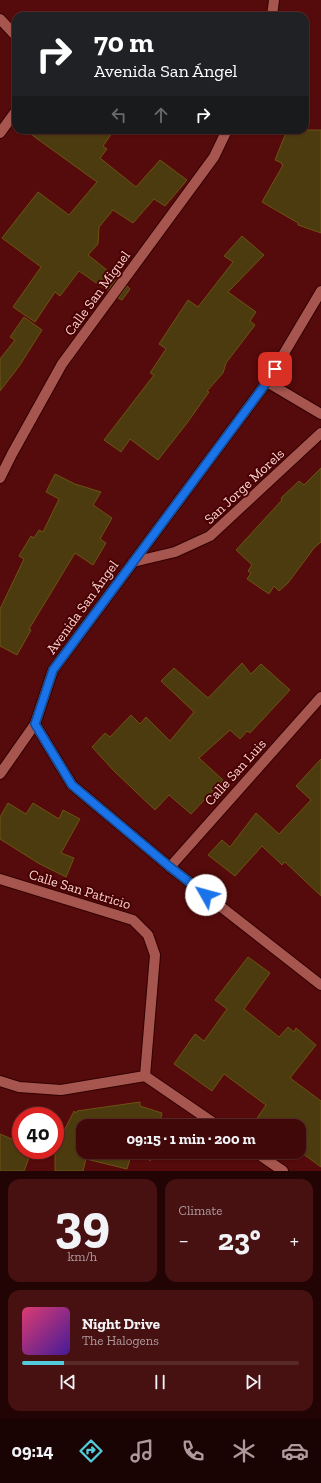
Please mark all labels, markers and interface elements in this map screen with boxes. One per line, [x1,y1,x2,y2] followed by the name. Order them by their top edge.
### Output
[94,26,154,59] text: 70 m
[28,28,80,80] icon: right
[94,60,237,82] text: Avenida San Ángel
[108,104,130,126] icon: left
[150,104,172,126] icon: ahead
[192,104,214,126] icon: right
[61,247,134,339] street label: Calle San Miguel
[258,352,292,386] pin
[264,358,286,380] icon: arrive
[201,445,288,528] street label: San Jorge Morels
[43,557,122,657] street label: Avenida San Ángel
[201,735,270,809] street label: Calle San Luis
[27,866,133,913] street label: Calle San Patricio
[185,874,227,916] position arrow
[12,1107,64,1159] speed limit sign: 40
[126,1130,256,1148] text: 09:15 · 1 min · 200 m
[54,1192,110,1254] text: 39
[179,1203,222,1218] text: Climate
[218,1222,261,1258] text: 23°
[179,1227,189,1254] text: −
[290,1227,299,1254] text: +
[67,1249,97,1264] text: km/h
[82,1315,160,1333] text: Night Drive
[82,1333,159,1348] text: The Halogens
[57,1371,79,1393] icon: previous
[149,1371,171,1393] icon: pause
[242,1371,264,1393] icon: next
[77,1437,105,1465] icon: directions
[128,1437,156,1465] icon: music
[179,1437,207,1465] icon: phone
[230,1437,258,1465] icon: climate
[281,1437,309,1465] icon: car
[12,1440,54,1462] text: 09:14

